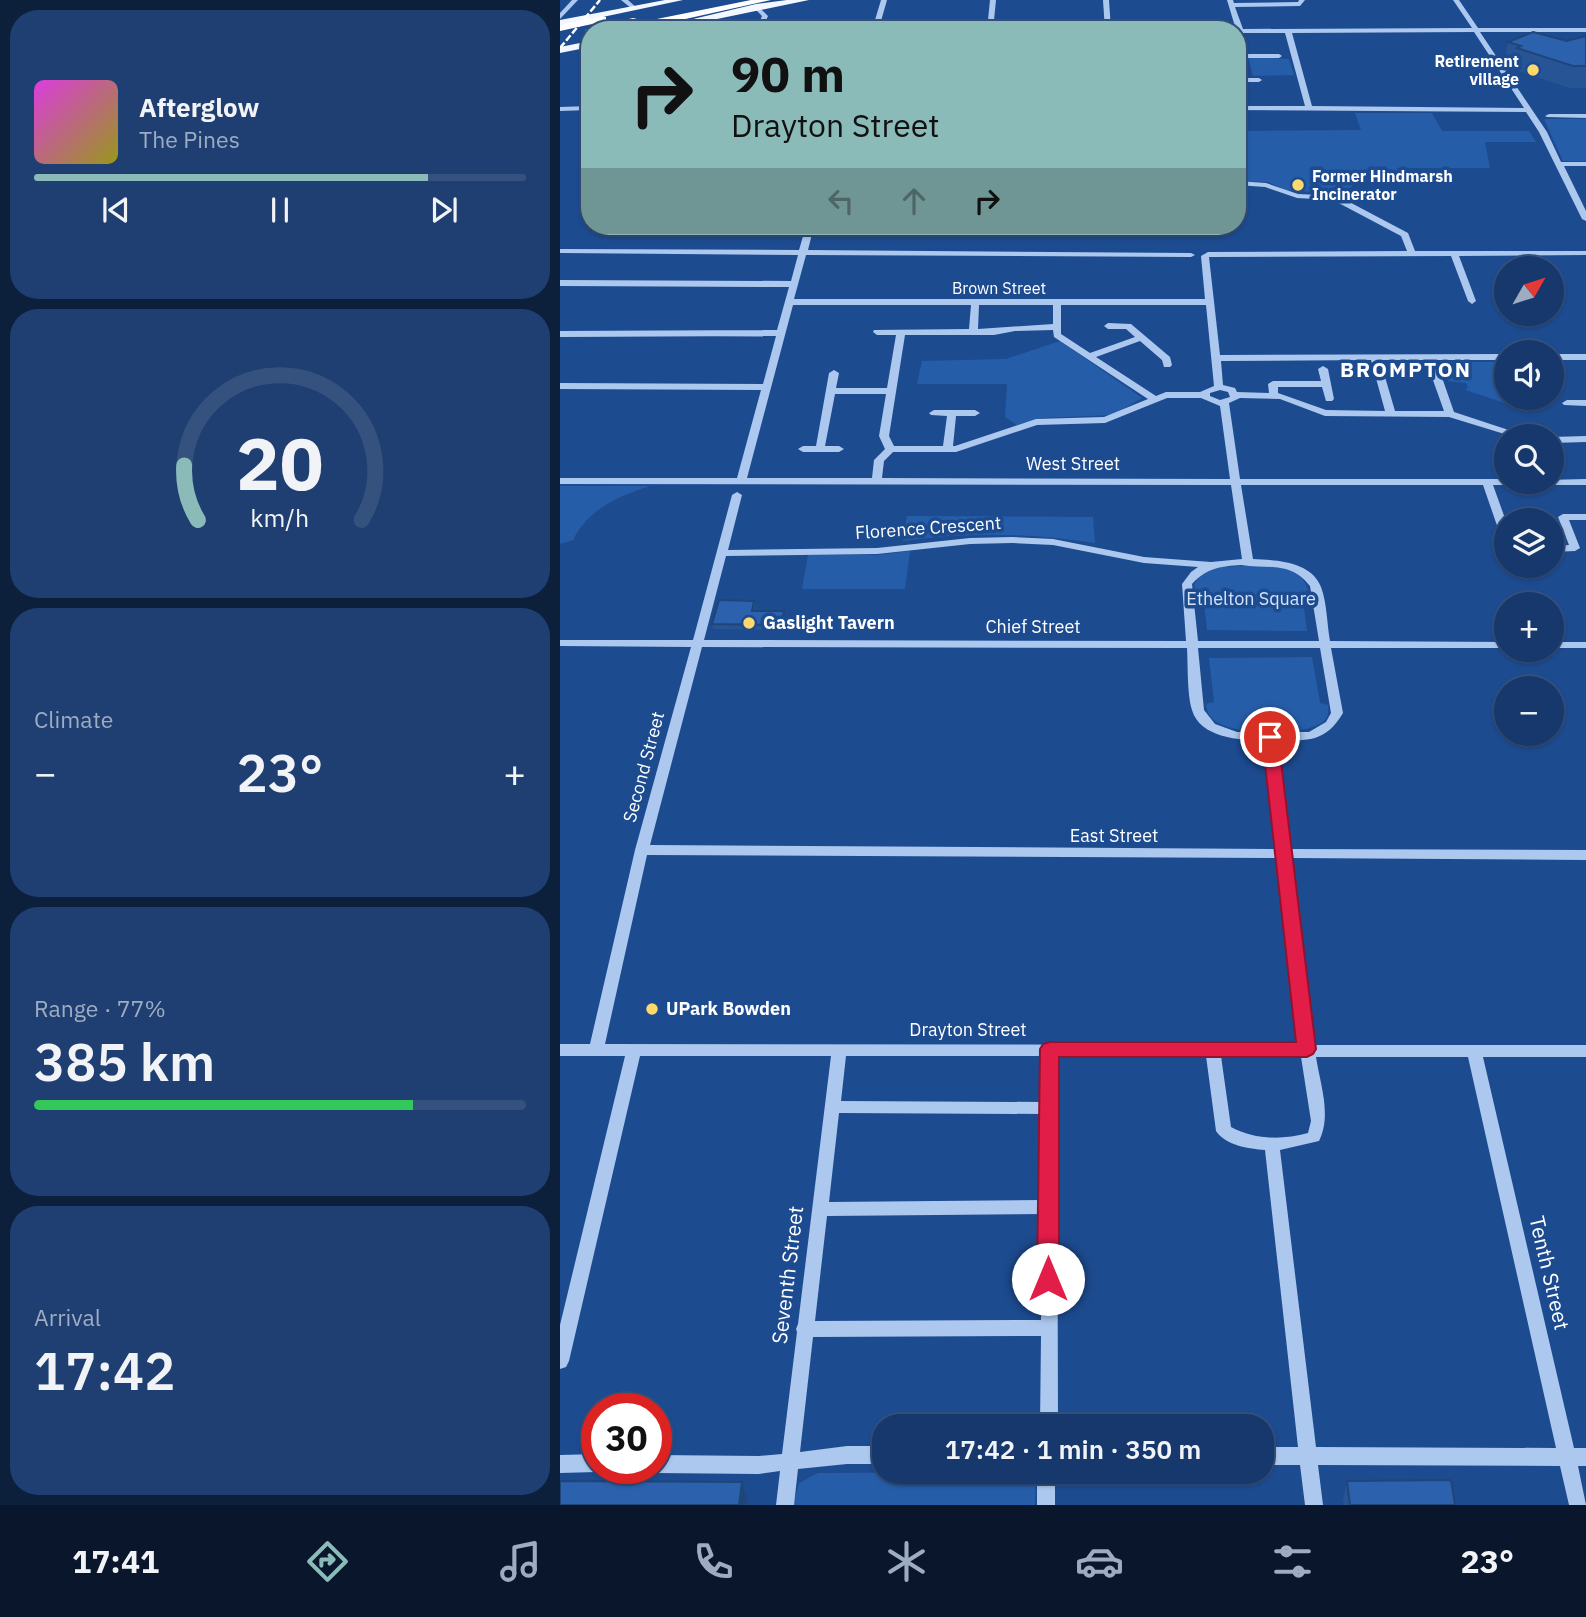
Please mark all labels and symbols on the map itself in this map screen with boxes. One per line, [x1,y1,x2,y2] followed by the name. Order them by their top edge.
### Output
[1434,51,1519,89] place label: Retirement village
[1525,62,1541,78] marker: Retirement village
[1312,166,1453,204] place label: Former Hindmarsh Incinerator
[1290,177,1306,193] marker: Former Hindmarsh Incinerator
[1494,256,1564,326] north arrow
[952,278,1046,298] street label: Brown Street
[1340,355,1472,383] district label: BROMPTON
[1026,452,1120,475] street label: West Street
[854,511,1002,544] street label: Florence Crescent
[1186,587,1316,610] park label: Ethelton Square
[763,611,895,634] place label: Gaslight Tavern
[741,615,757,631] marker: Gaslight Tavern
[985,615,1081,638] street label: Chief Street
[1240,707,1300,767] pin
[618,709,669,825] street label: Second Street
[1070,824,1158,847] street label: East Street
[666,997,791,1020] place label: UPark Bowden
[644,1001,660,1017] marker: UPark Bowden
[909,1018,1027,1041] street label: Drayton Street
[765,1204,809,1346] street label: Seventh Street
[1523,1213,1577,1332] street label: Tenth Street
[1011,1242,1085,1316] position arrow
[581,1393,672,1484] speed limit sign: 30

